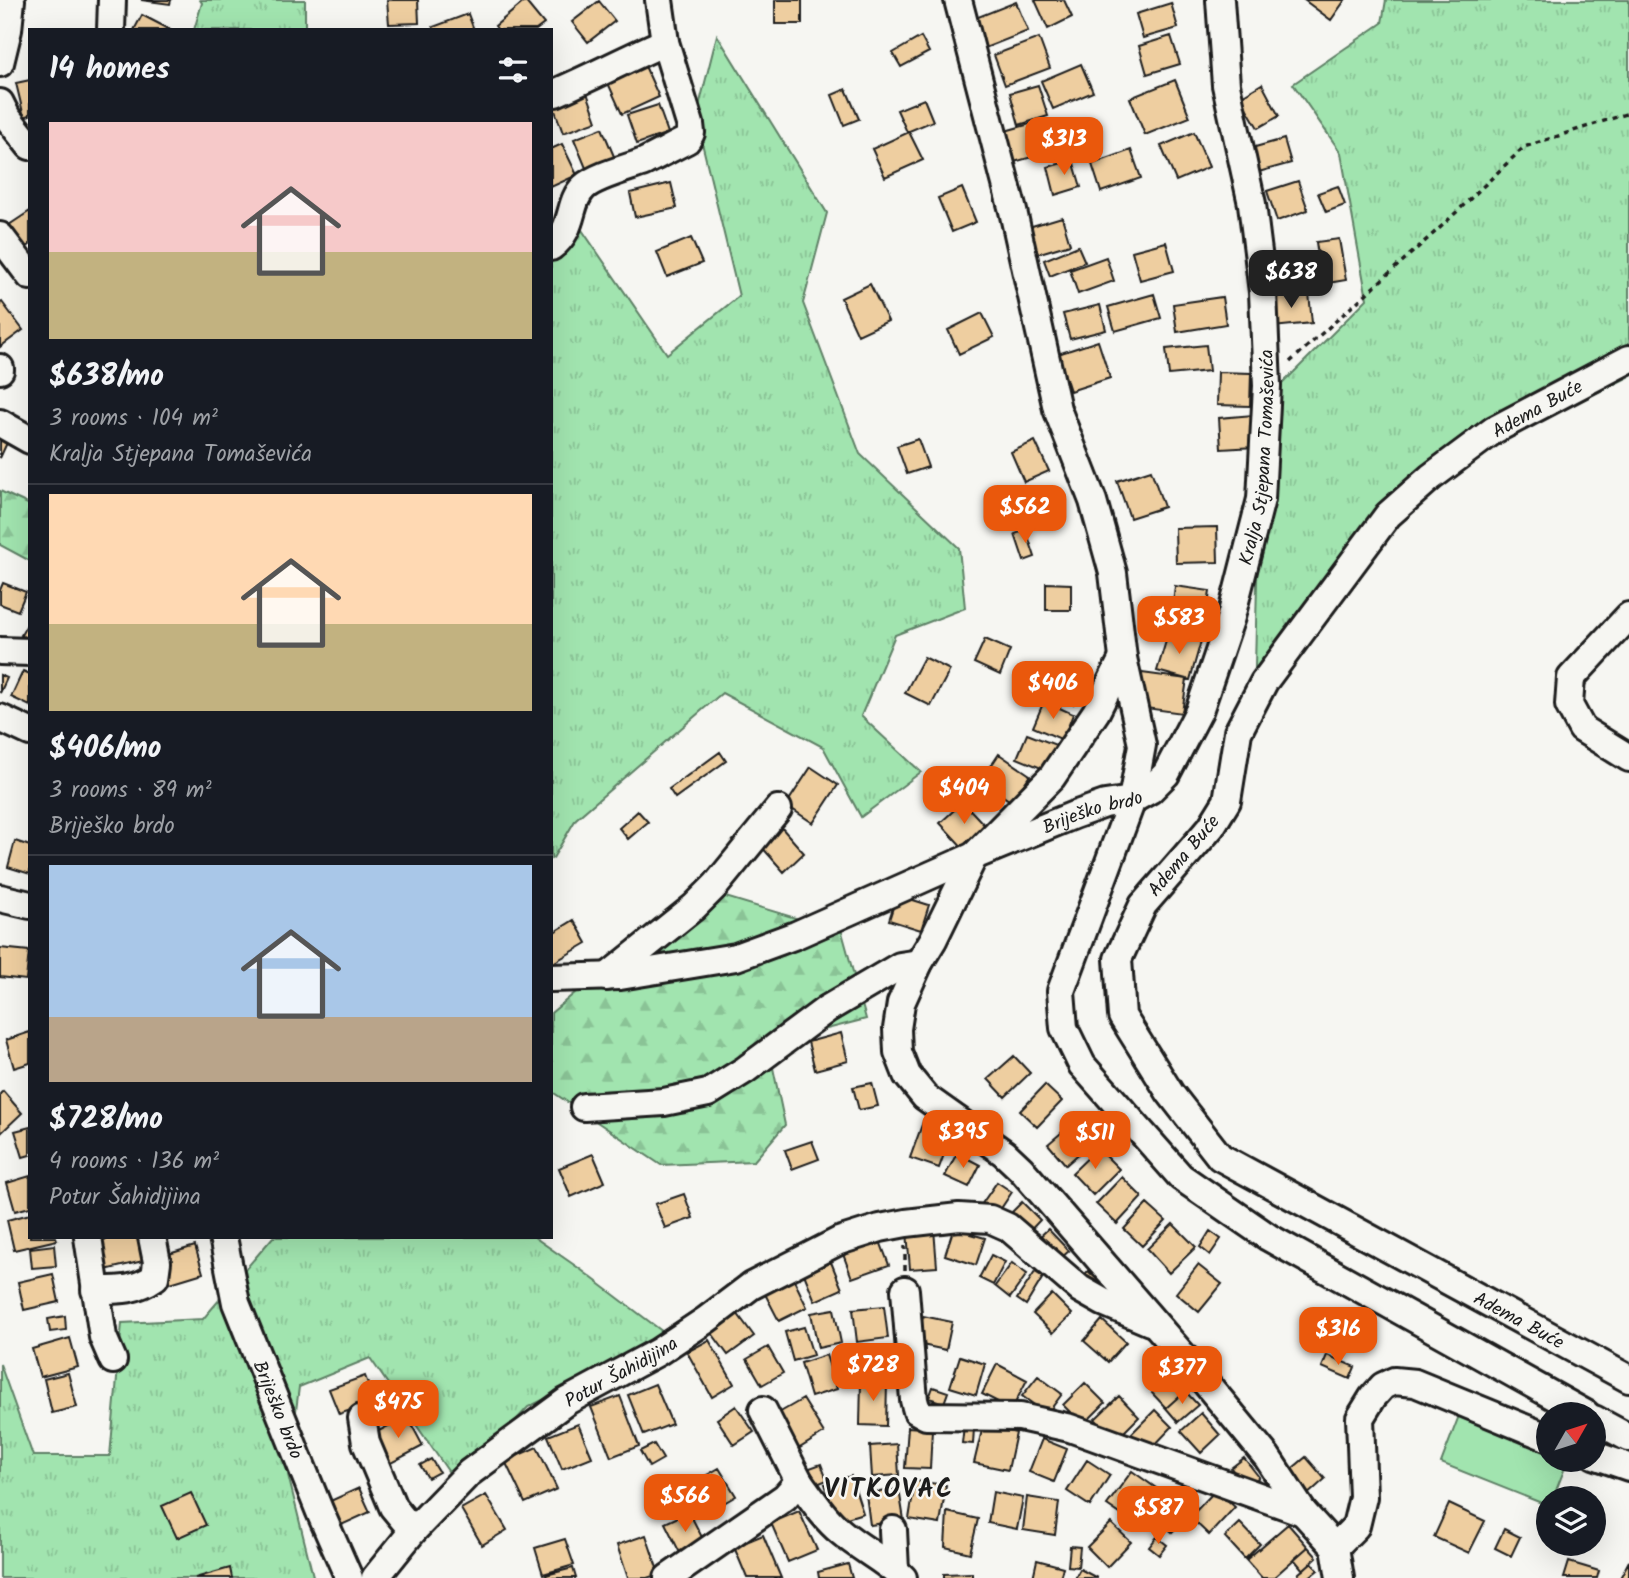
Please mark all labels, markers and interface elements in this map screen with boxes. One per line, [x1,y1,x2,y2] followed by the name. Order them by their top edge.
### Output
[49,46,170,94] text: 14 homes
[494,51,532,89] icon: filters
[1023,118,1105,177] pin: $313
[1041,122,1087,158] text: $313
[228,168,354,294] icon: home
[1250,250,1332,310] pin: $638
[1265,255,1317,291] text: $638
[1232,349,1284,569] street label: Kralja Stjepana Tomaševića
[49,353,164,401] text: $638/mo
[1487,372,1589,447] street label: Adema Buće
[49,401,218,437] text: 3 rooms · 104 m²
[49,437,312,473] text: Kralja Stjepana Tomaševića
[984,486,1066,545] pin: $562
[999,490,1051,526] text: $562
[228,540,354,666] icon: home
[1138,596,1220,656] pin: $583
[1153,601,1205,637] text: $583
[1012,662,1094,721] pin: $406
[1028,666,1078,702] text: $406
[49,725,161,773] text: $406/mo
[923,766,1005,826] pin: $404
[939,771,989,807] text: $404
[49,773,212,809] text: 3 rooms · 89 m²
[1038,784,1149,843] street label: Briješko brdo
[1141,808,1228,904] street label: Adema Buće
[49,809,175,845] text: Briješko brdo
[228,911,354,1037] icon: home
[49,1096,163,1144] text: $728/mo
[922,1110,1004,1170] pin: $395
[1054,1112,1136,1171] pin: $511
[938,1115,988,1151] text: $395
[1075,1116,1115,1152] text: $511
[49,1144,219,1180] text: 4 rooms · 136 m²
[49,1180,201,1216] text: Potur Šahidijina
[1468,1284,1570,1358] street label: Adema Buće
[1297,1308,1379,1367] pin: $316
[1315,1312,1361,1348] text: $316
[560,1330,685,1417] street label: Potur Šahidijina
[832,1344,914,1403] pin: $728
[1141,1346,1223,1406] pin: $377
[847,1348,899,1384] text: $728
[1158,1351,1206,1387] text: $377
[244,1356,310,1464] street label: Briješko brdo
[357,1380,439,1440] pin: $475
[374,1385,422,1421] text: $475
[1536,1402,1606,1472] north arrow
[1536,1402,1606,1556] map controls
[824,1469,954,1511] district label: VITKOVAC
[644,1474,726,1534] pin: $566
[660,1479,710,1515] text: $566
[1117,1486,1199,1546] pin: $587
[1536,1486,1606,1556] button: layers
[1133,1491,1183,1527] text: $587

